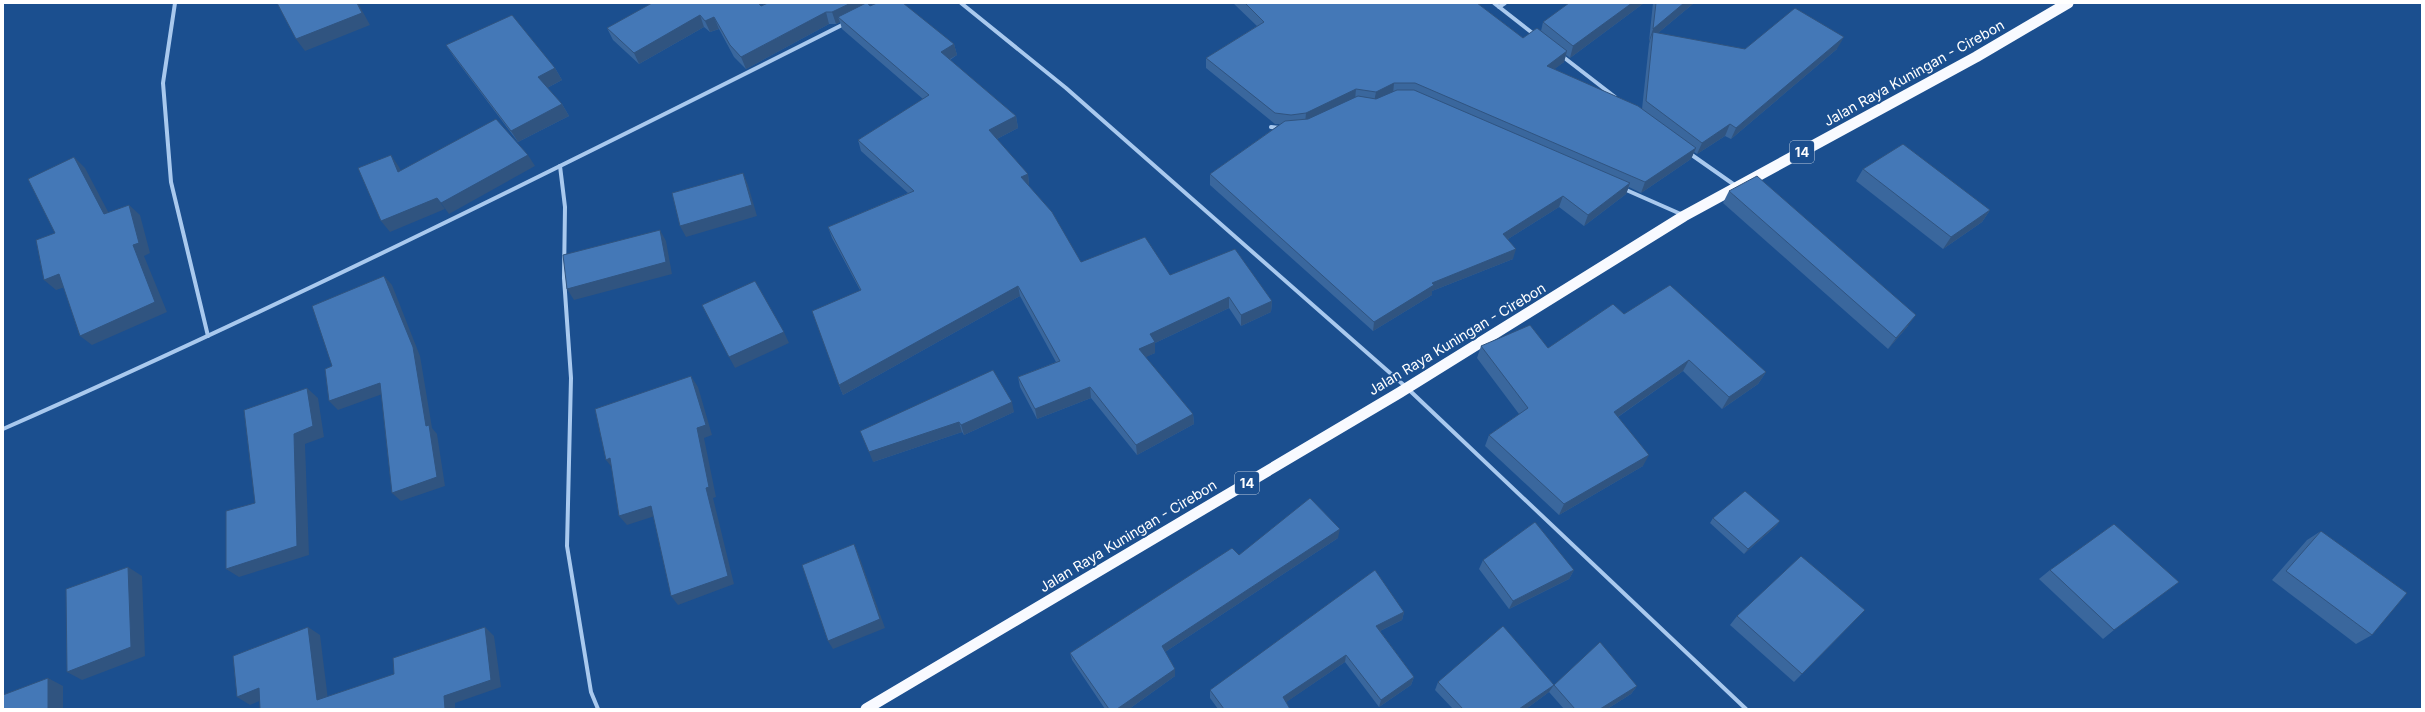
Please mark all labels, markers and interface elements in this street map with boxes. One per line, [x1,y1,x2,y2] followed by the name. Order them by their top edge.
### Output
[1821,16,2007,129] street label: Jalan Raya Kuningan - Cirebon
[1790,141,1814,163] road number: 14
[1365,279,1548,398] street label: Jalan Raya Kuningan - Cirebon
[1235,472,1259,494] road number: 14
[1036,476,1219,595] street label: Jalan Raya Kuningan - Cirebon

